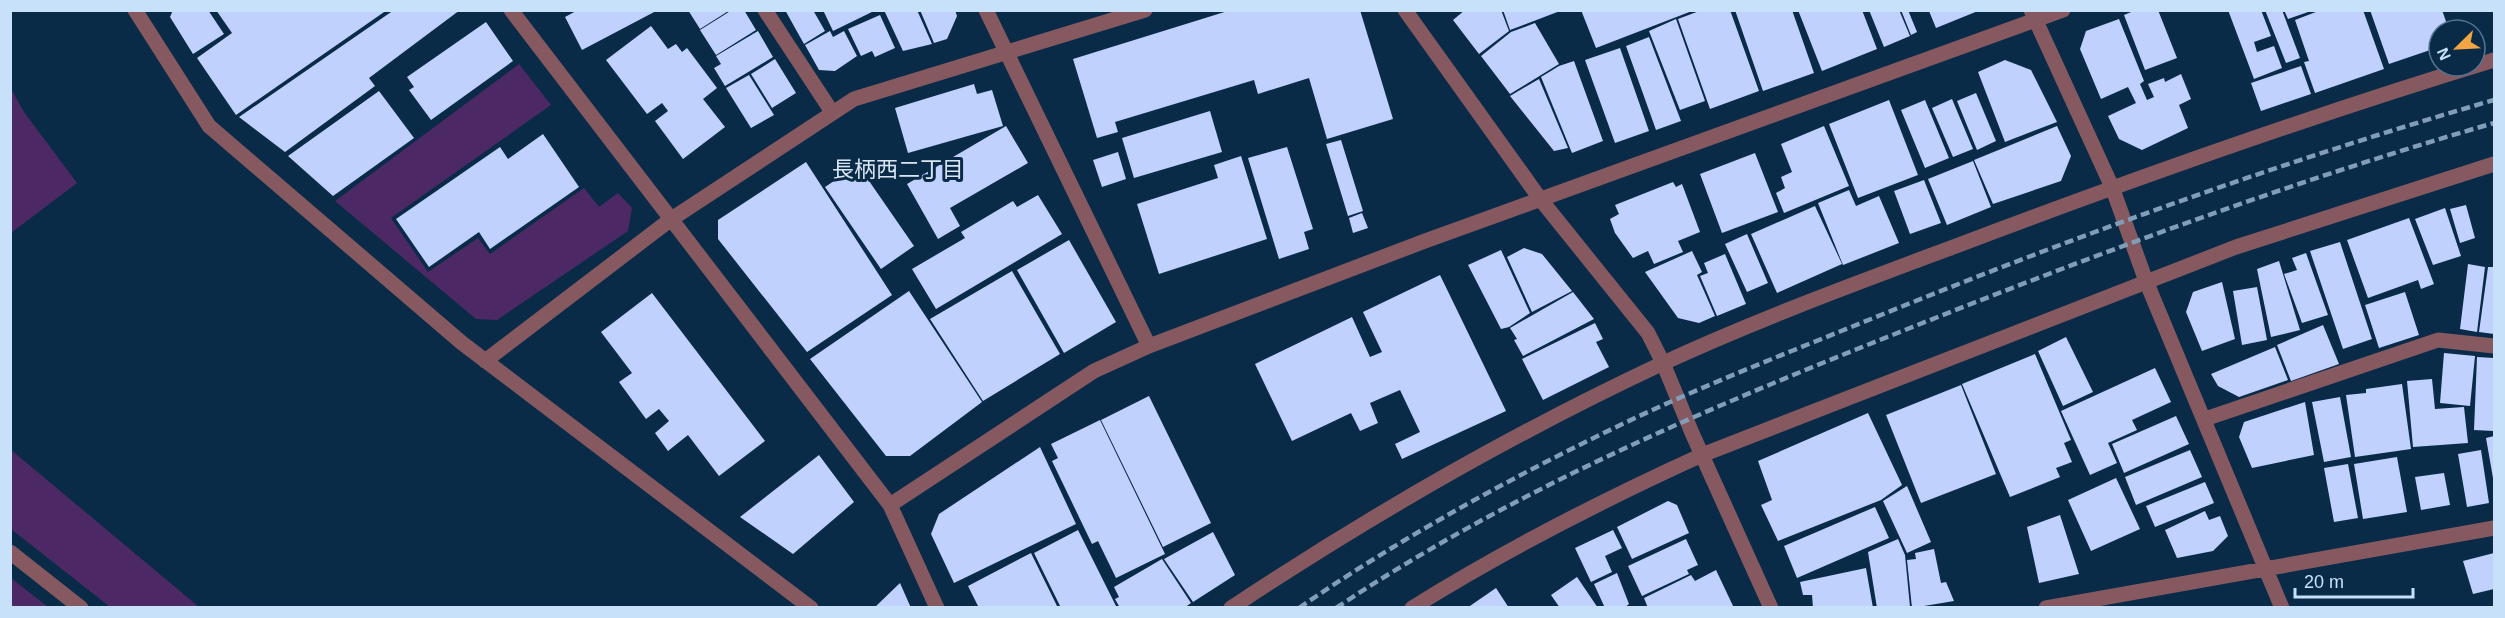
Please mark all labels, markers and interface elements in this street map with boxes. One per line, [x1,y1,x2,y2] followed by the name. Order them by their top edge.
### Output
[2427,18,2487,78] north arrow
[2434,45,2454,63] text: N
[832,157,964,182] district label: 長柄西二丁目
[2295,561,2414,599] scale bar
[2304,572,2344,592] text: 20 m

